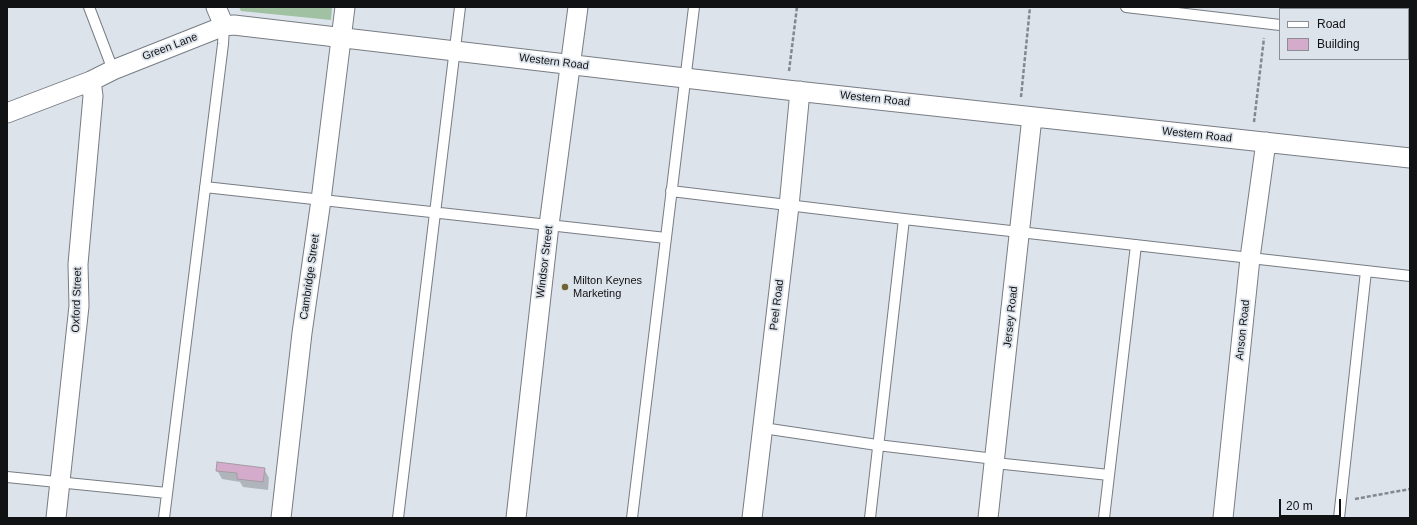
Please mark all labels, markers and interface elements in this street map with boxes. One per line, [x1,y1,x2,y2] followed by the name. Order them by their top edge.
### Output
[1279,8,1409,60] legend
[1317,17,1346,31] text: Road
[141,30,199,64] street label: Green Lane
[1317,37,1360,51] text: Building
[518,51,590,73] street label: Western Road
[839,89,911,109] street label: Western Road
[1161,125,1233,145] street label: Western Road
[534,225,556,299] street label: Windsor Street
[297,233,323,321] street label: Cambridge Street
[69,267,85,333] street label: Oxford Street
[573,274,642,300] place label: Milton Keynes Marketing
[767,279,787,331] street label: Peel Road
[560,282,570,292] marker: Milton Keynes Marketing
[1001,286,1021,348] street label: Jersey Road
[1233,299,1253,361] street label: Anson Road
[1281,491,1343,517] scale bar
[1286,499,1313,513] text: 20 m

